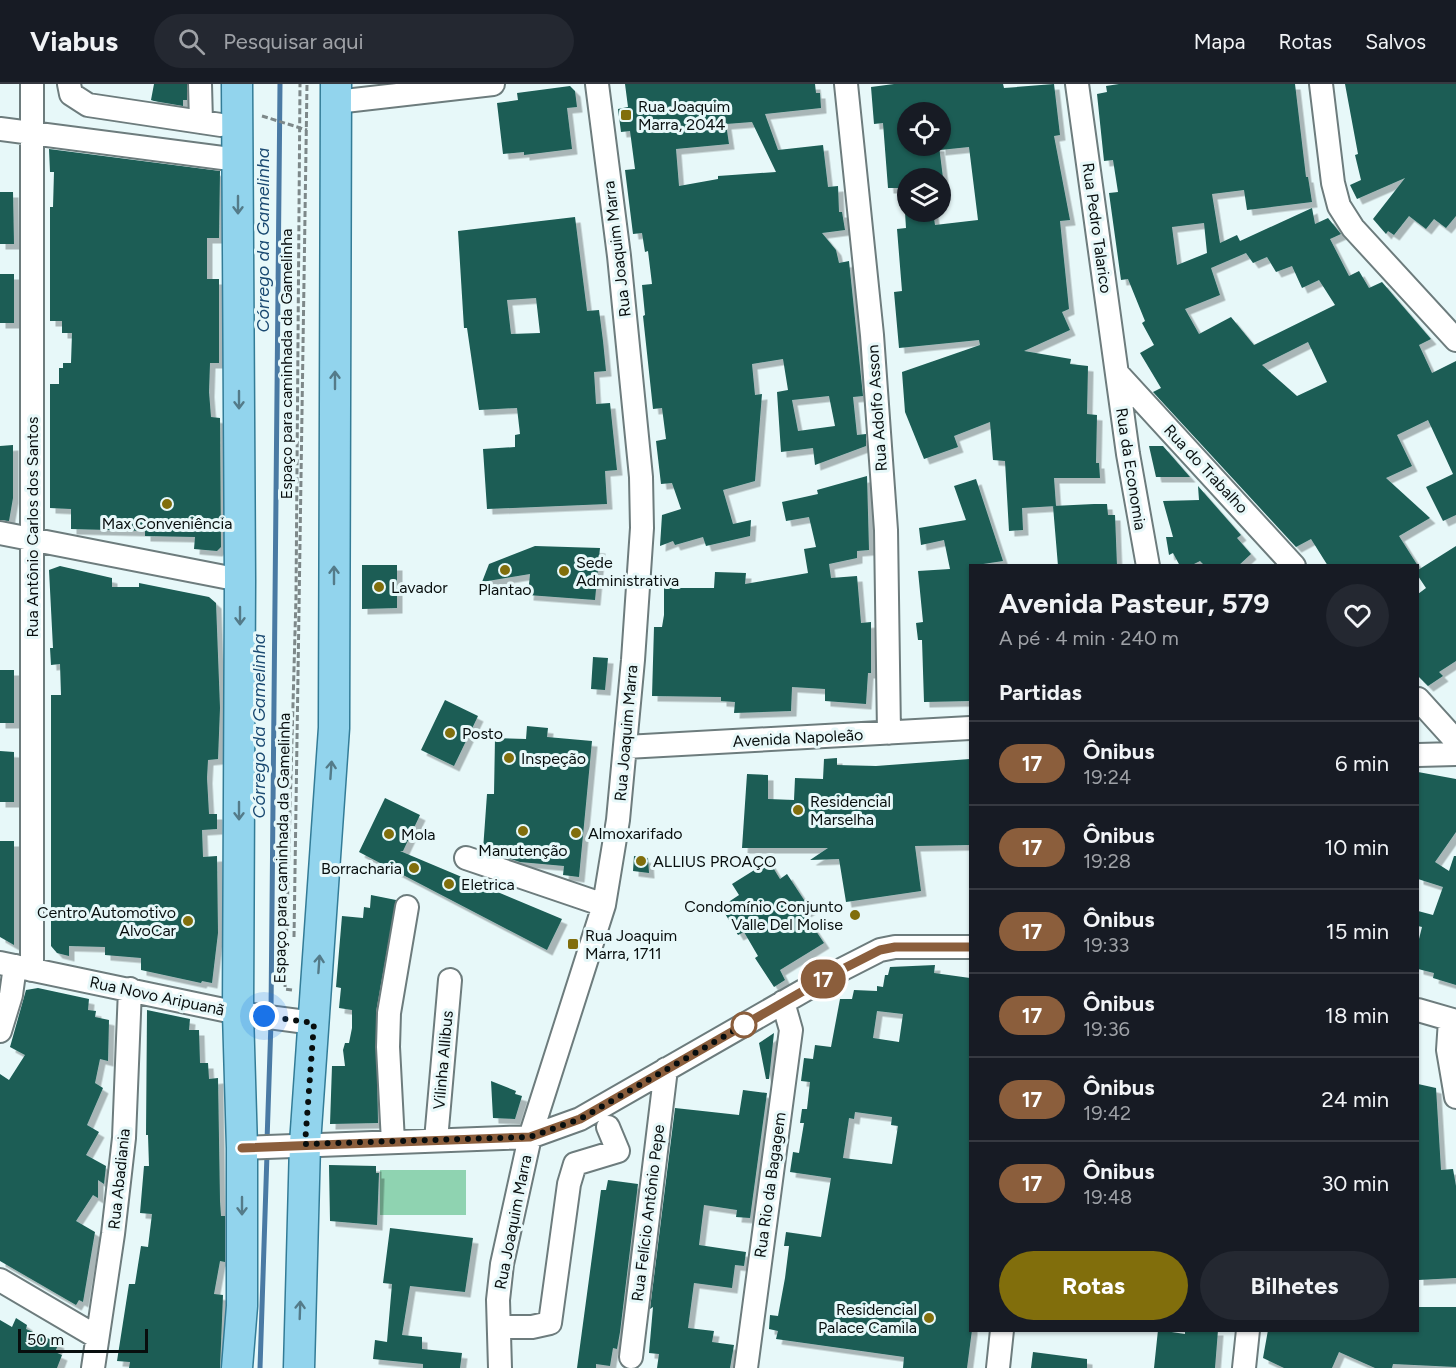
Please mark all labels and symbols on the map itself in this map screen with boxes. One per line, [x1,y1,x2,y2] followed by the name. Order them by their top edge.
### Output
[638,97,730,134] place label: Rua Joaquim Marra, 2044
[619,108,633,122] marker: Rua Joaquim Marra, 2044
[252,147,274,332] water label: Córrego da Gamelinha
[1078,161,1116,295] street label: Rua Pedro Talarico
[599,180,635,318] street label: Rua Joaquim Marra
[232,195,244,215] one-way arrow
[277,229,296,499] street label: Espaço para caminhada da Gamelinha
[863,344,891,472] street label: Rua Adolfo Asson
[329,370,341,390] one-way arrow
[233,390,245,410] one-way arrow
[1112,406,1150,532] street label: Rua da Economia
[23,416,42,638] street label: Rua Antônio Carlos dos Santos
[1160,421,1252,517] street label: Rua do Trabalho
[160,497,174,511] marker: Max Conveniência
[102,514,232,533] place label: Max Conveniência
[576,553,679,590] place label: Sede Administrativa
[498,563,512,577] marker: Plantao
[557,564,571,578] marker: Sede Administrativa
[328,565,340,585] one-way arrow
[391,578,448,597] place label: Lavador
[372,580,386,594] marker: Lavador
[478,580,532,599] place label: Plantao
[234,606,246,626] one-way arrow
[248,633,270,818] water label: Córrego da Gamelinha
[611,664,641,802] street label: Rua Joaquim Marra
[270,713,294,983] street label: Espaço para caminhada da Gamelinha
[462,724,503,743] place label: Posto
[732,725,864,751] street label: Avenida Napoleão
[443,726,457,740] marker: Posto
[521,749,586,768] place label: Inspeção
[502,751,516,765] marker: Inspeção
[326,760,337,780] one-way arrow
[810,792,891,829] place label: Residencial Marselha
[233,801,245,821] one-way arrow
[791,803,805,817] marker: Residencial Marselha
[516,824,530,838] marker: Manutenção
[588,824,683,843] place label: Almoxarifado
[401,825,436,844] place label: Mola
[569,826,583,840] marker: Almoxarifado
[382,827,396,841] marker: Mola
[478,841,568,860] place label: Manutenção
[653,852,776,871] place label: ALLIUS PROAÇO
[634,854,648,868] marker: ALLIUS PROAÇO
[321,859,402,878] place label: Borracharia
[407,861,421,875] marker: Borracharia
[461,875,515,894] place label: Eletrica
[442,877,456,891] marker: Eletrica
[684,897,843,934] place label: Condomínio Conjunto Valle Del Molise
[37,903,177,940] place label: Centro Automotivo AlvoCar
[848,908,862,922] marker: Condomínio Conjunto Valle Del Molise
[181,914,195,928] marker: Centro Automotivo AlvoCar
[585,926,677,963] place label: Rua Joaquim Marra, 1711
[566,937,580,951] marker: Rua Joaquim Marra, 1711
[314,955,325,975] one-way arrow
[796,960,850,998] line badge: 17
[88,972,226,1020] street label: Rua Novo Aripuanã
[249,1001,279,1031] your location
[429,1010,457,1110] street label: Vilinha Allibus
[731,1012,757,1038] unlabelled marker
[750,1111,790,1259] street label: Rua Rio da Bagagem
[628,1123,668,1303] street label: Rua Felício Antônio Pepe
[104,1128,134,1230] street label: Rua Abadiania
[491,1153,535,1291] street label: Rua Joaquim Marra
[236,1196,248,1216] one-way arrow
[294,1300,305,1320] one-way arrow
[818,1300,917,1337] place label: Residencial Palace Camila
[922,1311,936,1325] marker: Residencial Palace Camila
[18,1326,148,1354] scale bar

